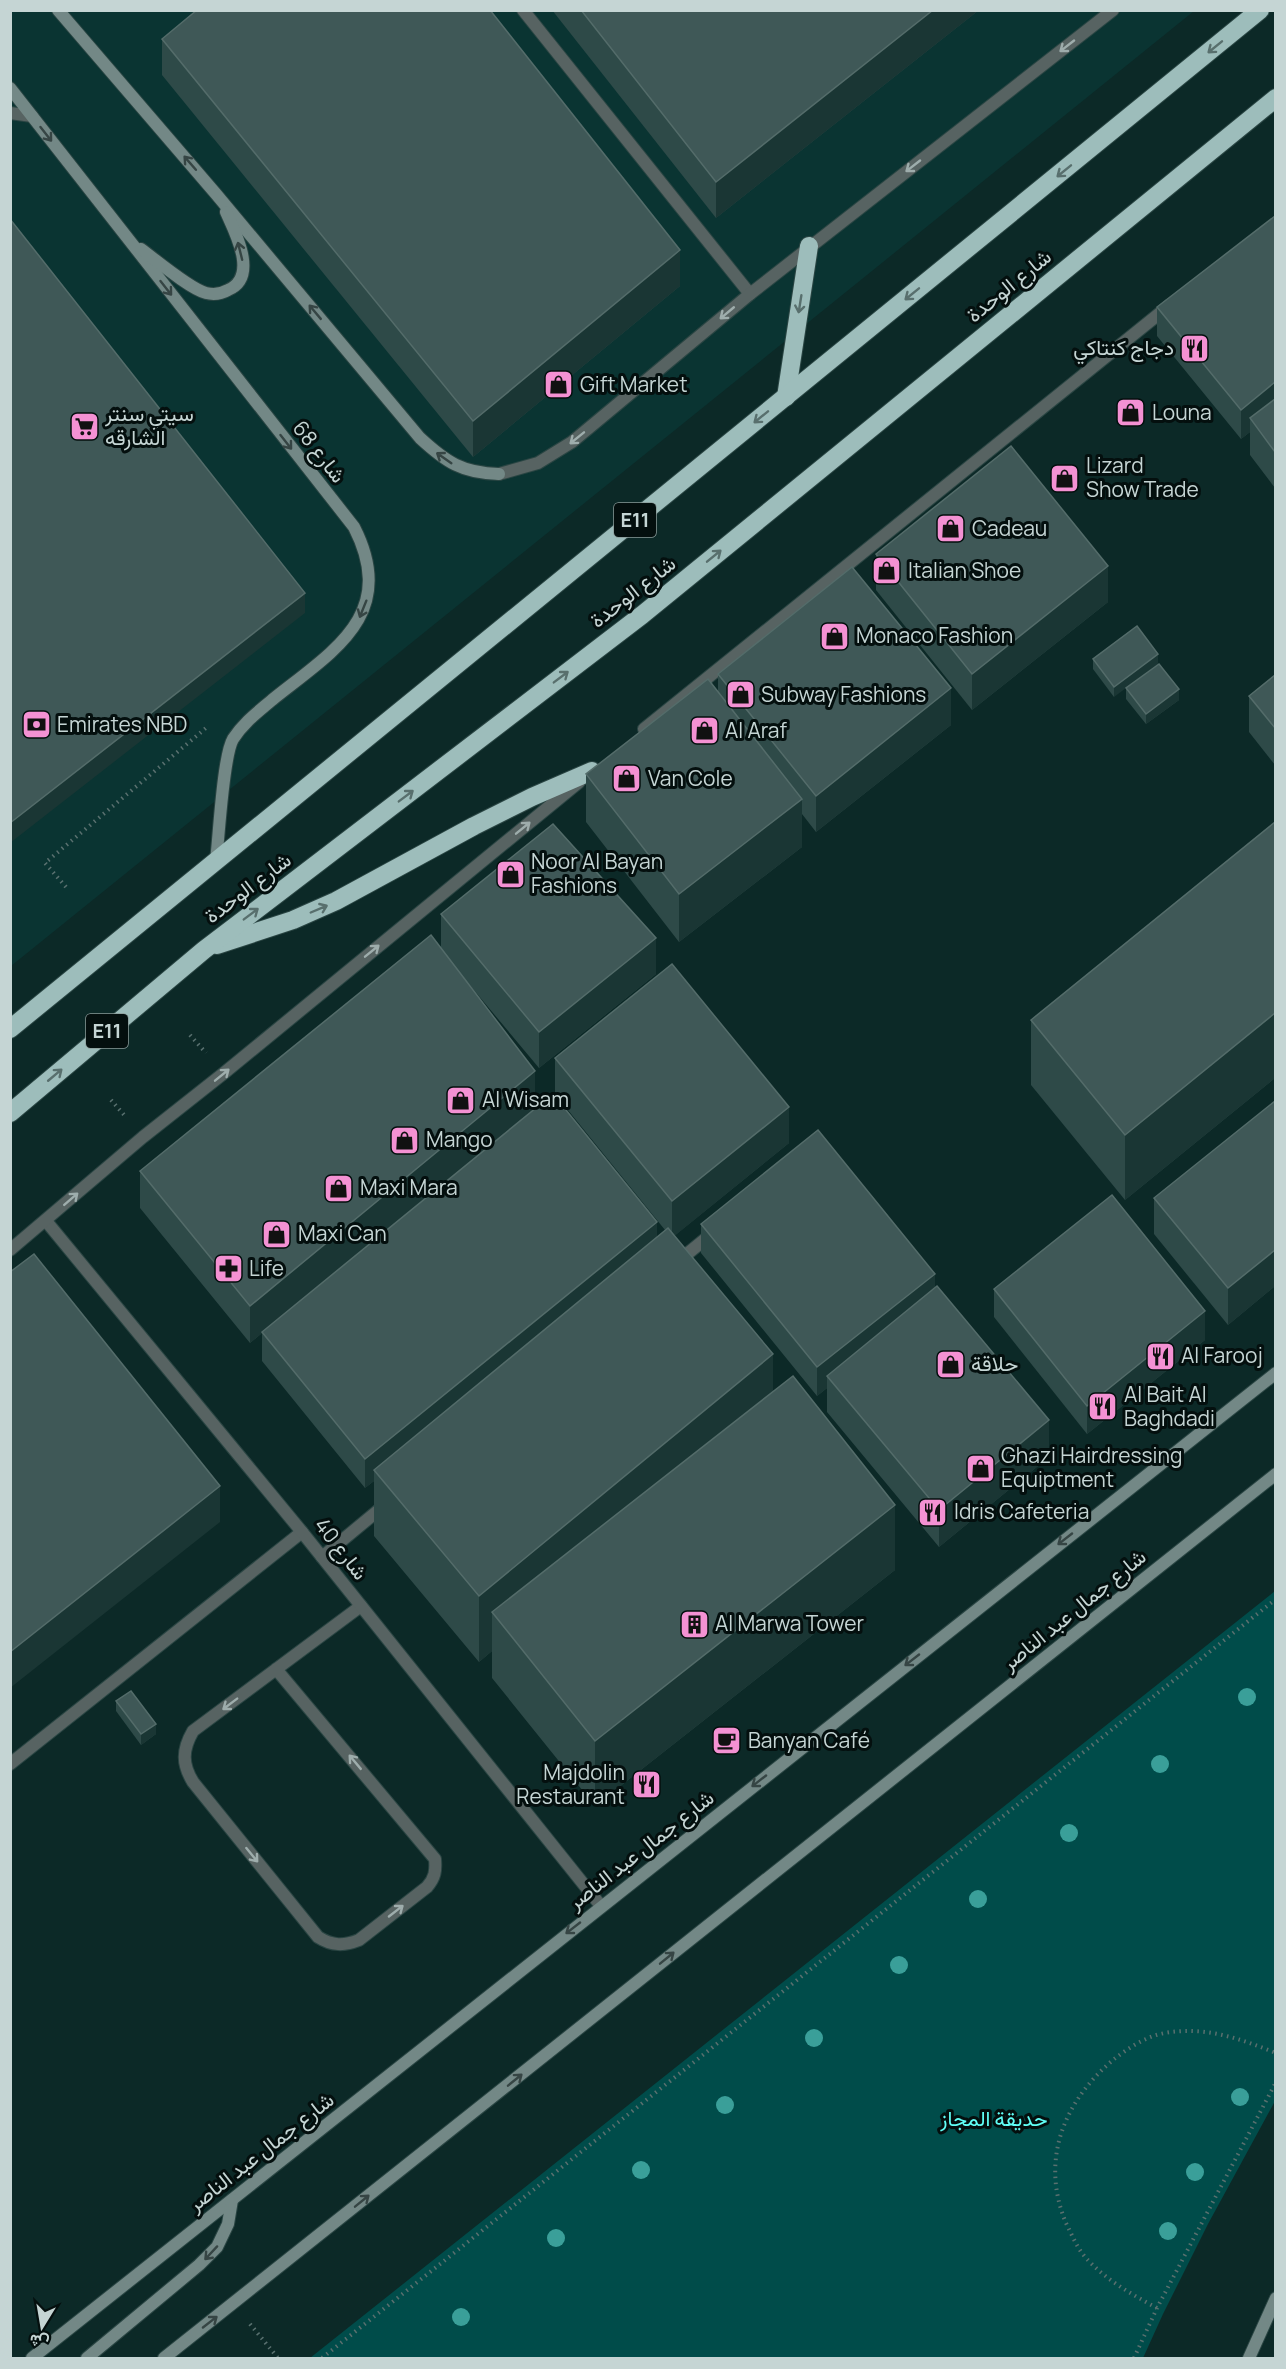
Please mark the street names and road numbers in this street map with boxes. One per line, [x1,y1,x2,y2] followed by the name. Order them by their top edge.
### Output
[960,242,1057,329] street label: شارع الوحدة
[286,415,353,489] street label: شارع 68
[614,503,656,537] road number: E11
[584,549,682,634] street label: شارع الوحدة
[198,845,297,930] street label: شارع الوحدة
[86,1014,128,1048] road number: E11
[308,1512,375,1586] street label: شارع 40
[994,1542,1152,1678] street label: شارع جمال عبد الناصر
[561,1783,720,1917] street label: شارع جمال عبد الناصر
[181,2085,340,2219] street label: شارع جمال عبد الناصر

